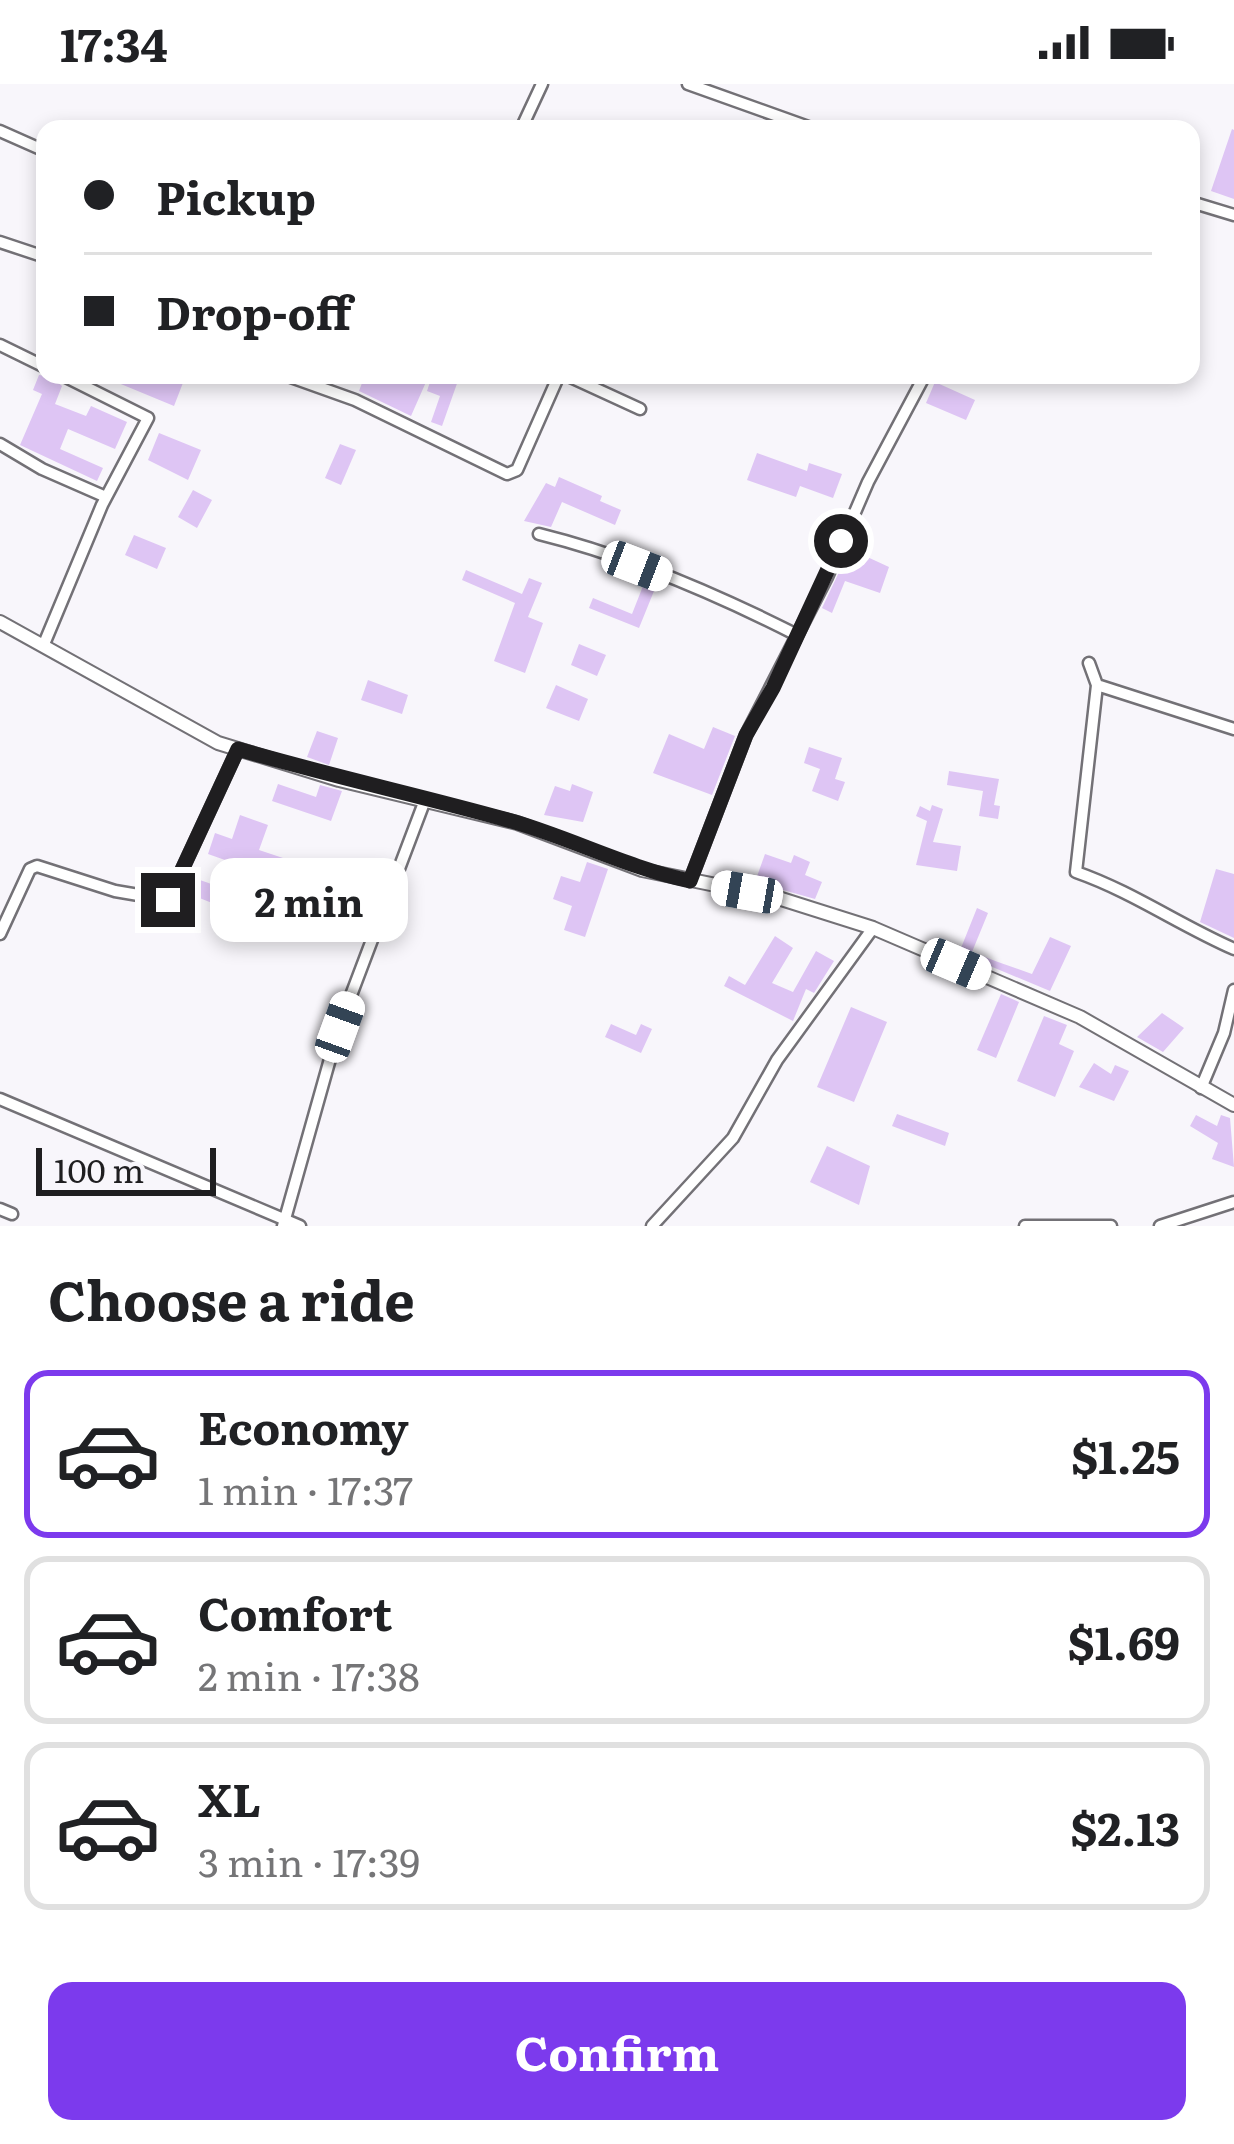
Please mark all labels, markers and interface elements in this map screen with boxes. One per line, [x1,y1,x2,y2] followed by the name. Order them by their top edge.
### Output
[60,9,168,76] text: 17:34
[156,162,316,229] text: Pickup
[156,277,352,344] text: Drop-off
[814,514,868,568] route start
[597,536,677,596] car
[210,858,408,942] callout: 2 min
[708,868,786,916] car
[255,871,363,929] text: 2 min
[141,873,195,927] route end
[916,933,996,995] car
[311,987,369,1067] car
[36,1142,216,1195] scale bar
[54,1144,144,1193] text: 100 m
[48,1257,415,1338] text: Choose a ride
[198,1392,409,1459] text: Economy
[54,1400,162,1508] icon: car
[1071,1421,1180,1488] text: $1.25
[198,1459,413,1517] text: 1 min · 17:37
[198,1578,392,1645] text: Comfort
[54,1586,162,1694] icon: car
[1068,1607,1180,1674] text: $1.69
[198,1645,420,1703] text: 2 min · 17:38
[198,1764,261,1831] text: XL
[54,1772,162,1880] icon: car
[1071,1793,1180,1860] text: $2.13
[198,1831,420,1889] text: 3 min · 17:39
[48,1982,1186,2120] button: Confirm

